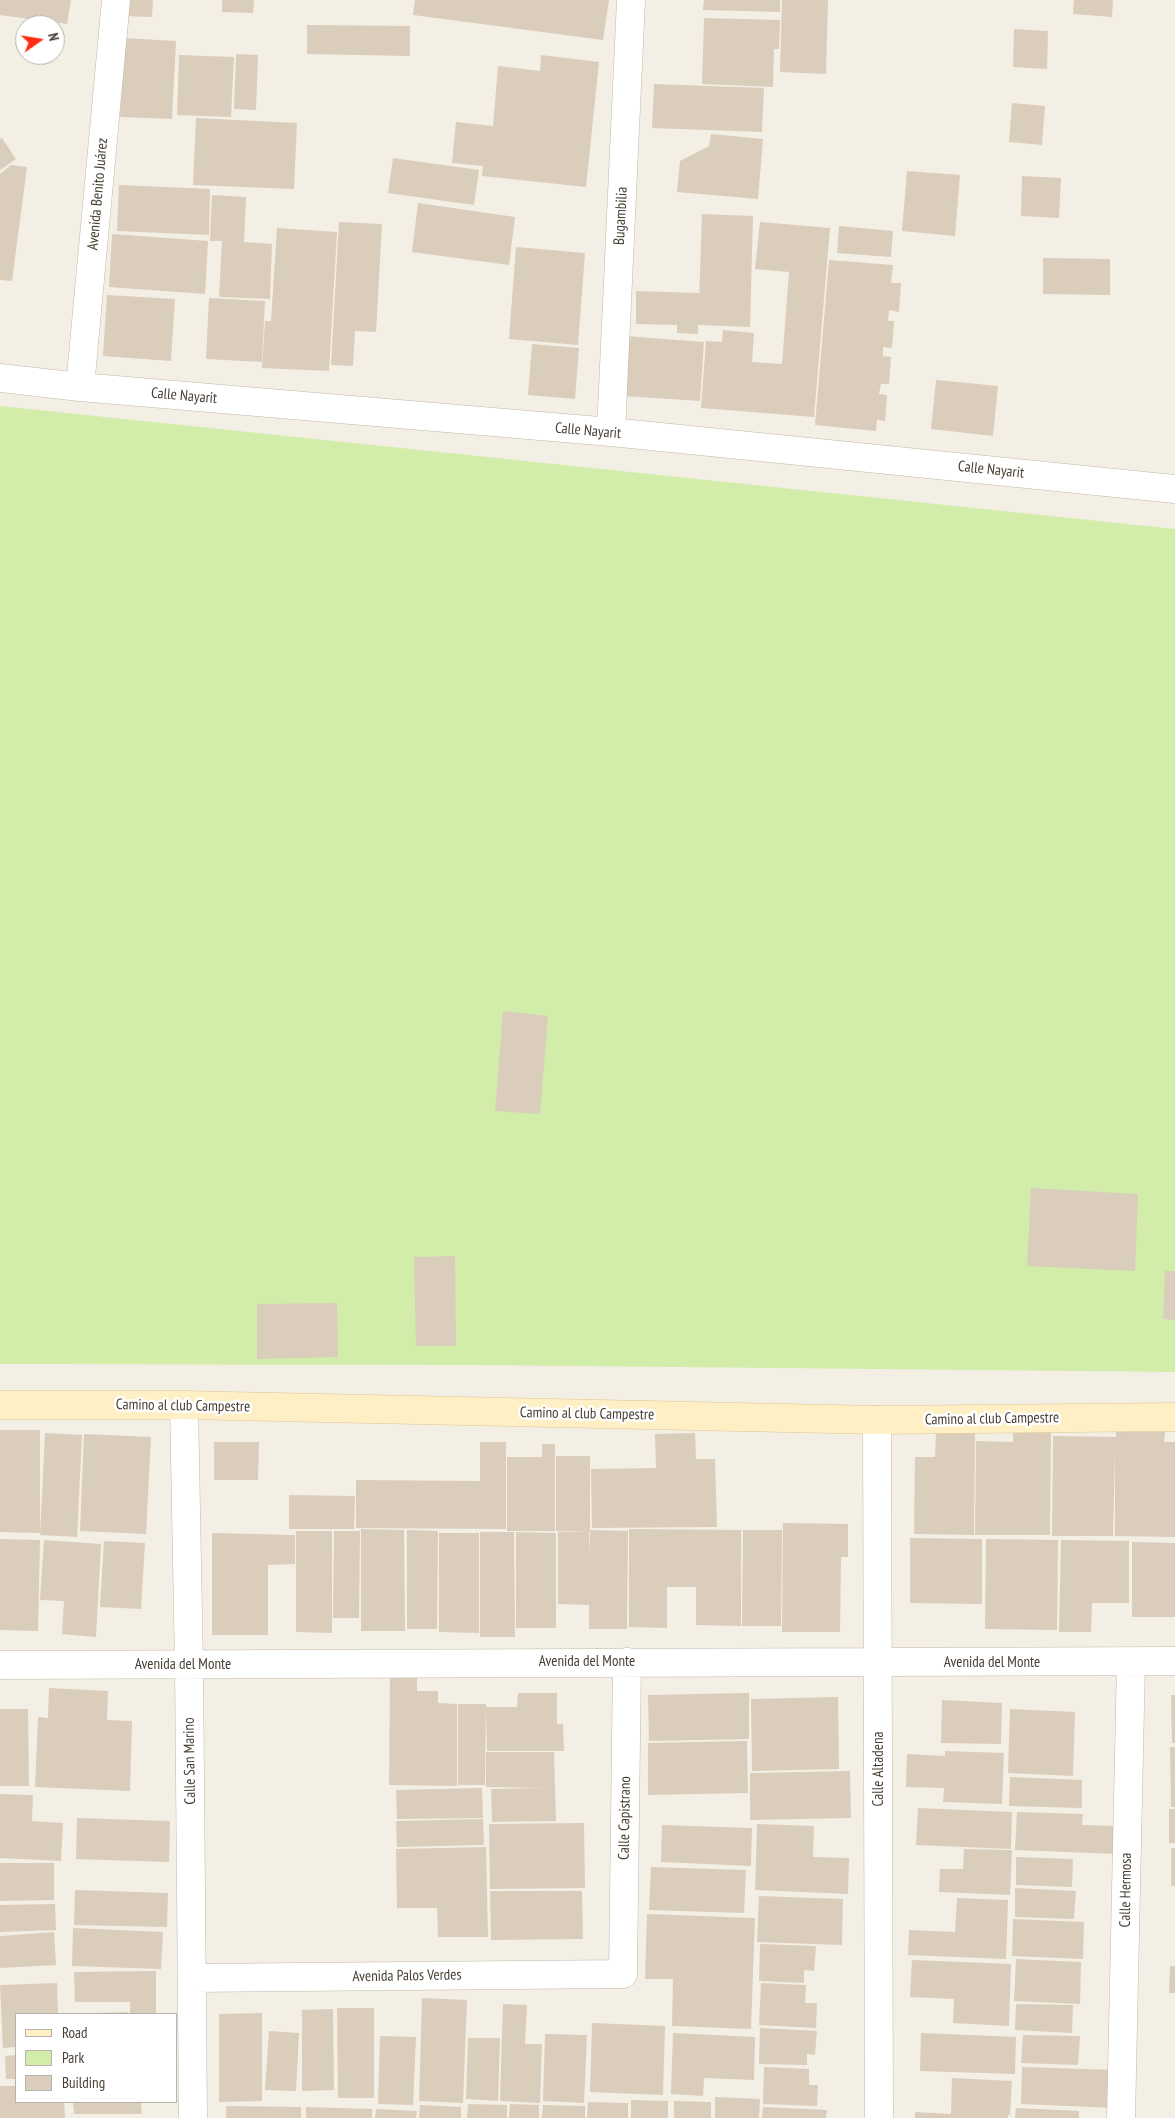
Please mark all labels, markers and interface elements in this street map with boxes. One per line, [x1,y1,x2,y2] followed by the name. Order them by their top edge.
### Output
[15,15,65,65] north arrow
[44,31,63,43] text: N
[84,137,112,251] street label: Avenida Benito Juárez
[610,186,632,246] street label: Bugambilia
[150,384,218,408] street label: Calle Nayarit
[554,419,622,443] street label: Calle Nayarit
[957,458,1025,482] street label: Calle Nayarit
[116,1396,250,1416] street label: Camino al club Campestre
[520,1404,654,1424] street label: Camino al club Campestre
[925,1409,1059,1429] street label: Camino al club Campestre
[539,1653,635,1671] street label: Avenida del Monte
[944,1654,1040,1672] street label: Avenida del Monte
[135,1656,231,1674] street label: Avenida del Monte
[180,1717,200,1805] street label: Calle San Marino
[870,1731,888,1807] street label: Calle Altadena
[615,1776,635,1860] street label: Calle Capistrano
[1116,1852,1136,1928] street label: Calle Hermosa
[352,1966,462,1986] street label: Avenida Palos Verdes
[15,2013,178,2103] legend
[62,2023,88,2042] text: Road
[62,2048,84,2067] text: Park
[62,2073,105,2092] text: Building

